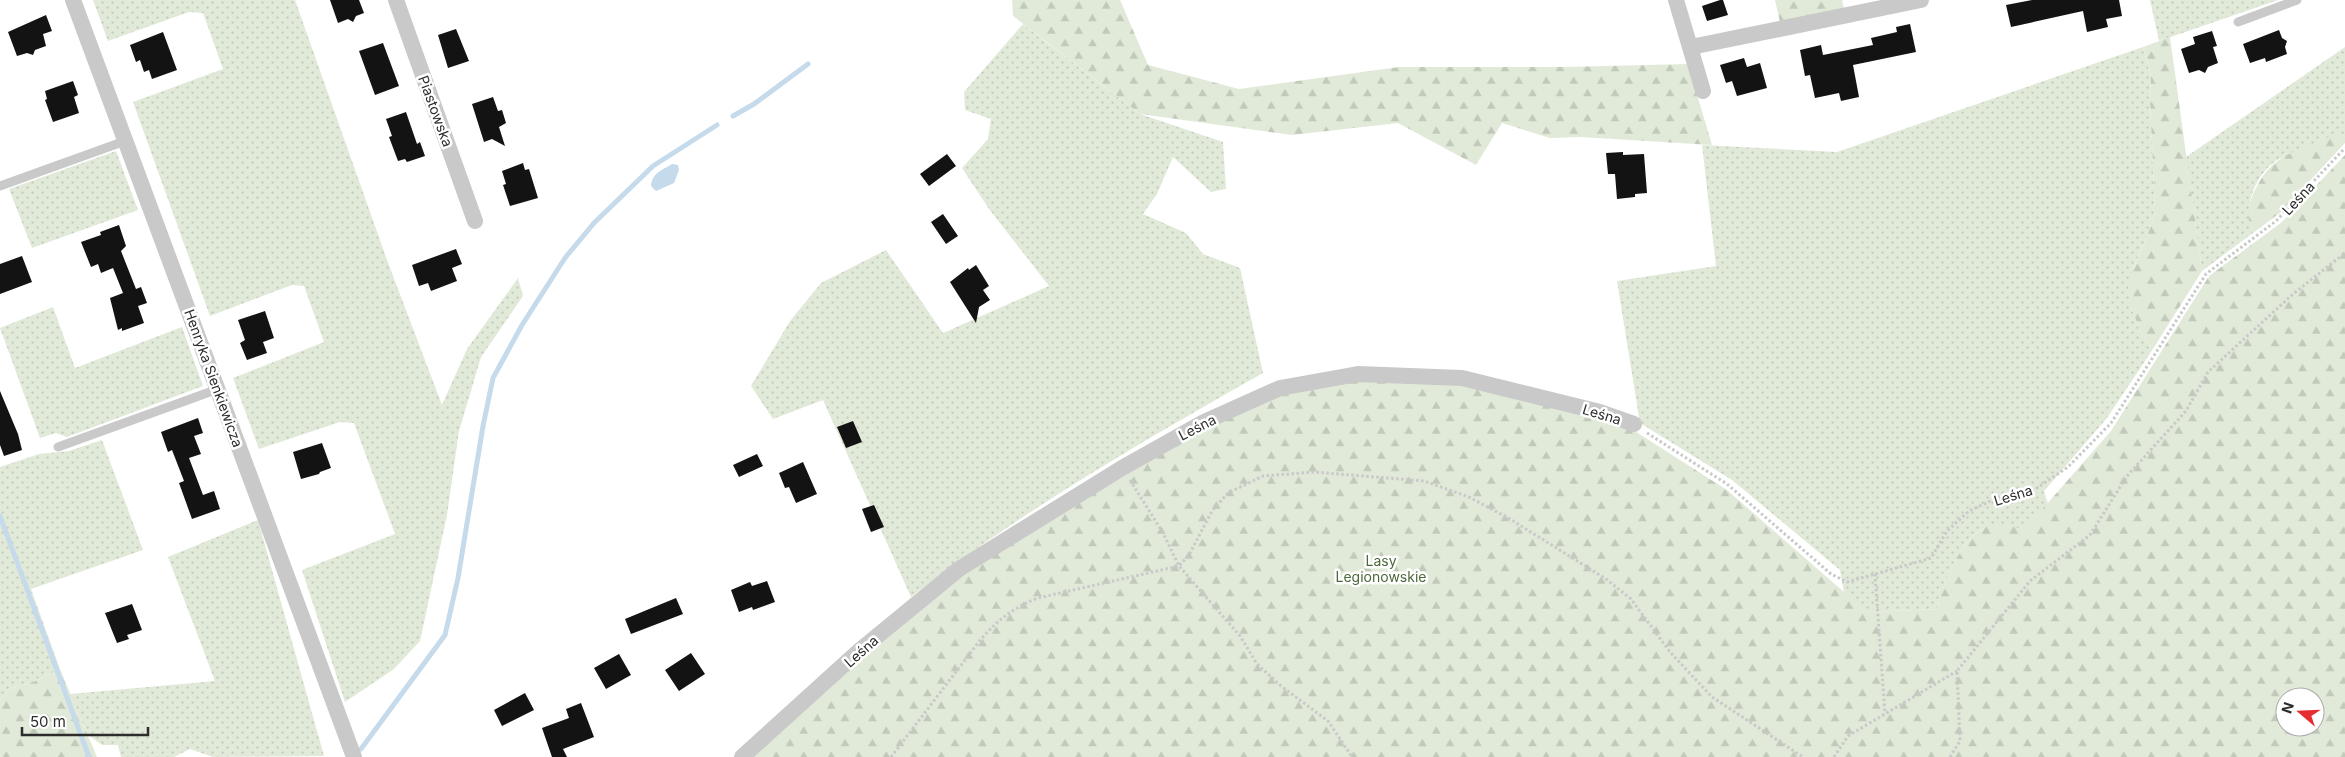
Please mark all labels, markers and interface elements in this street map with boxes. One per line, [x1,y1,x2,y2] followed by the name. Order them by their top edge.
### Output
[415,73,457,149] street label: Piastowska
[2278,178,2318,218] street label: Leśna
[181,307,247,449] street label: Henryka Sienkiewicza
[1581,400,1623,428] street label: Leśna
[1175,410,1219,444] street label: Leśna
[1992,481,2034,509] street label: Leśna
[1336,552,1426,585] park label: Lasy Legionowskie
[840,632,882,670] street label: Leśna
[2275,687,2325,737] north arrow
[2277,700,2297,715] text: N
[22,704,149,736] scale bar
[30,712,66,731] text: 50 m

